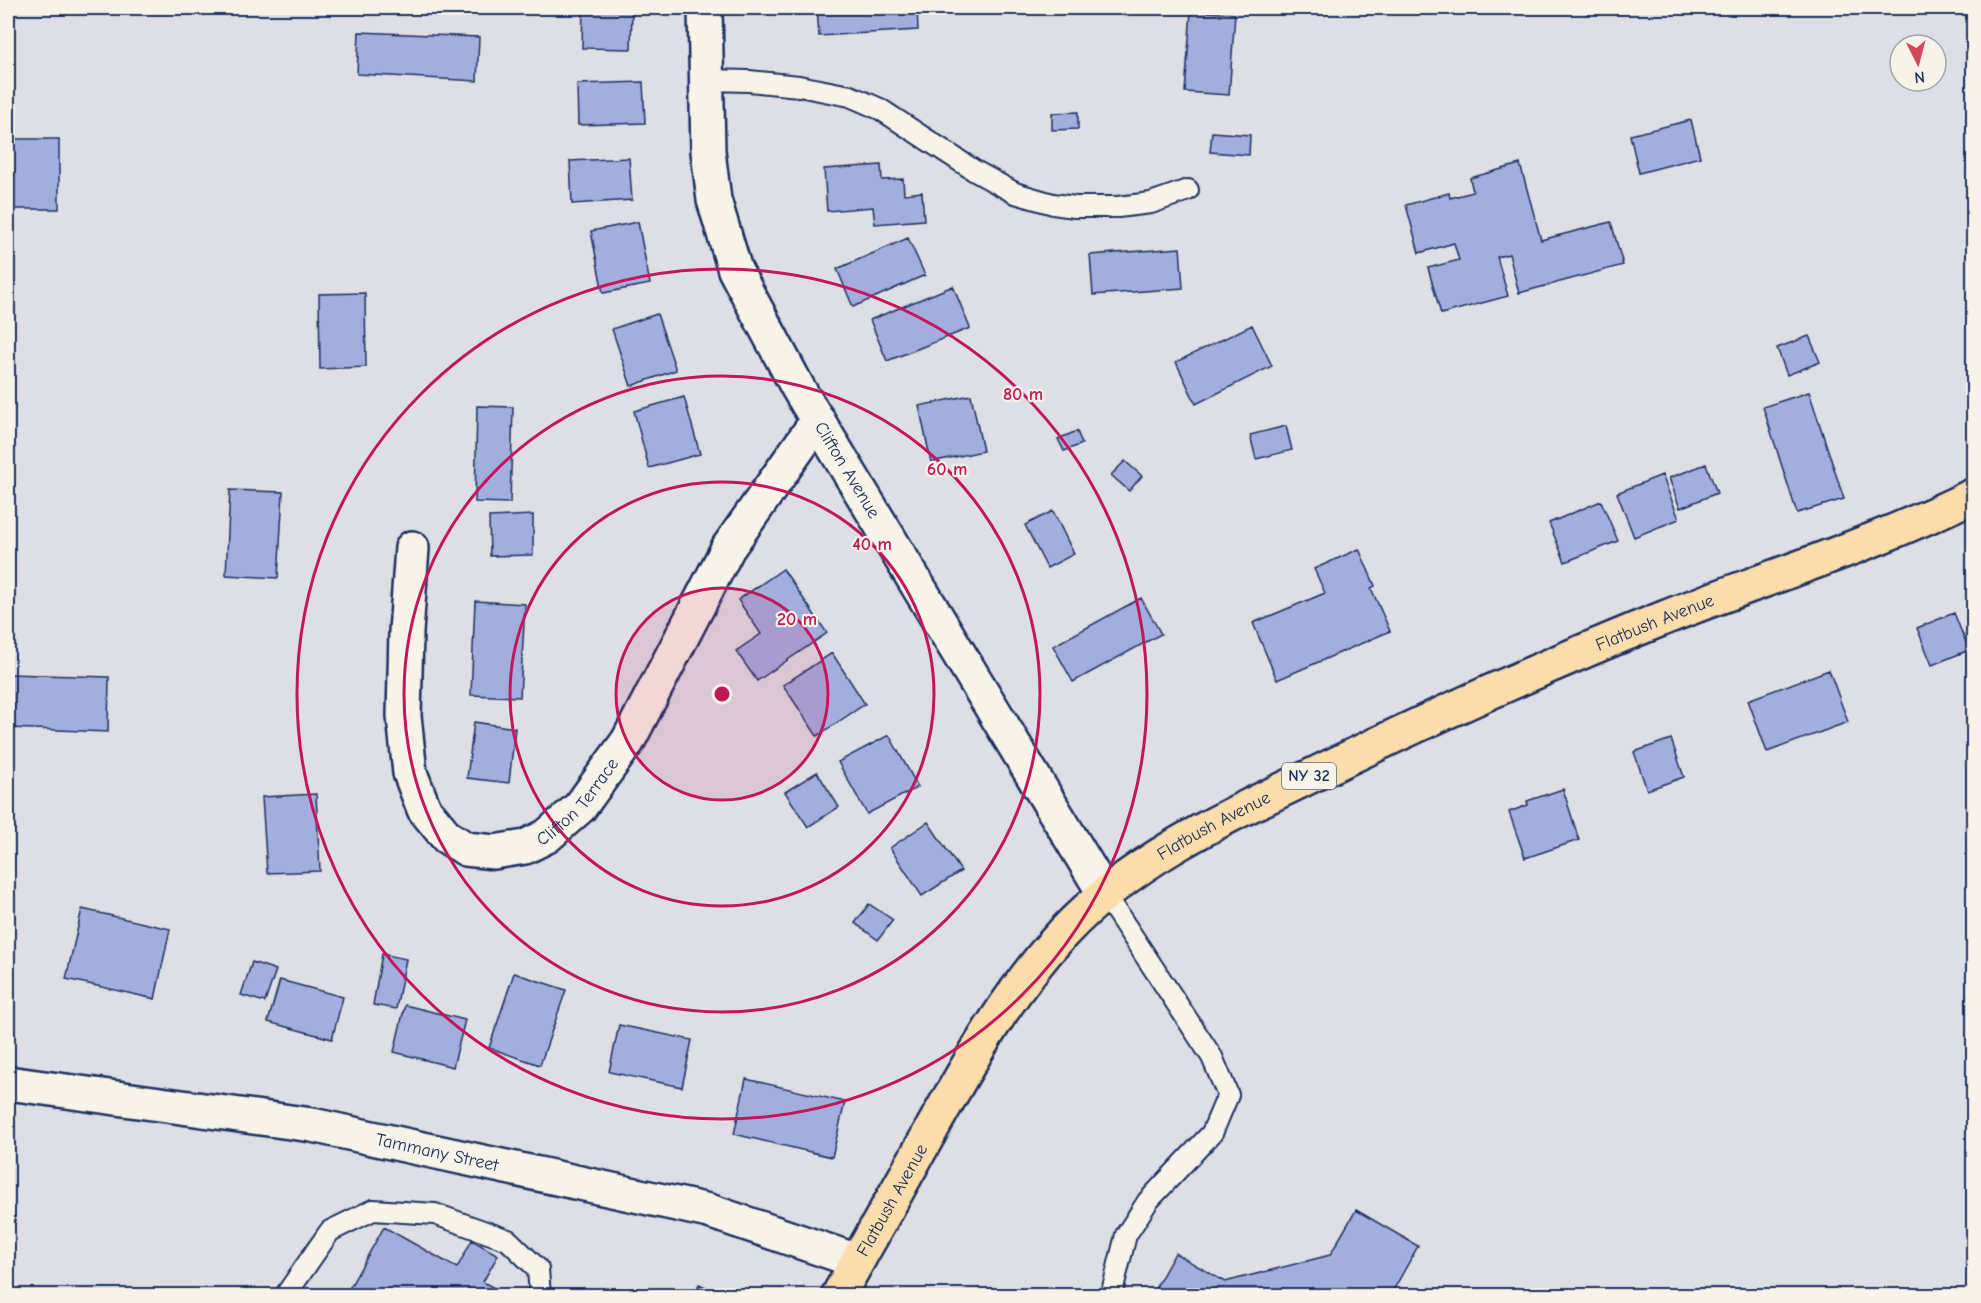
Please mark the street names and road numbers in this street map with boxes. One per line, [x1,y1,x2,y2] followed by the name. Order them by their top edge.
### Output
[810,418,885,522] street label: Clifton Avenue
[1592,589,1717,655] street label: Flatbush Avenue
[533,754,623,850] street label: Clifton Terrace
[1282,763,1336,789] road number: NY 32
[1153,787,1274,865] street label: Flatbush Avenue
[374,1129,501,1176] street label: Tammany Street
[852,1140,932,1260] street label: Flatbush Avenue

